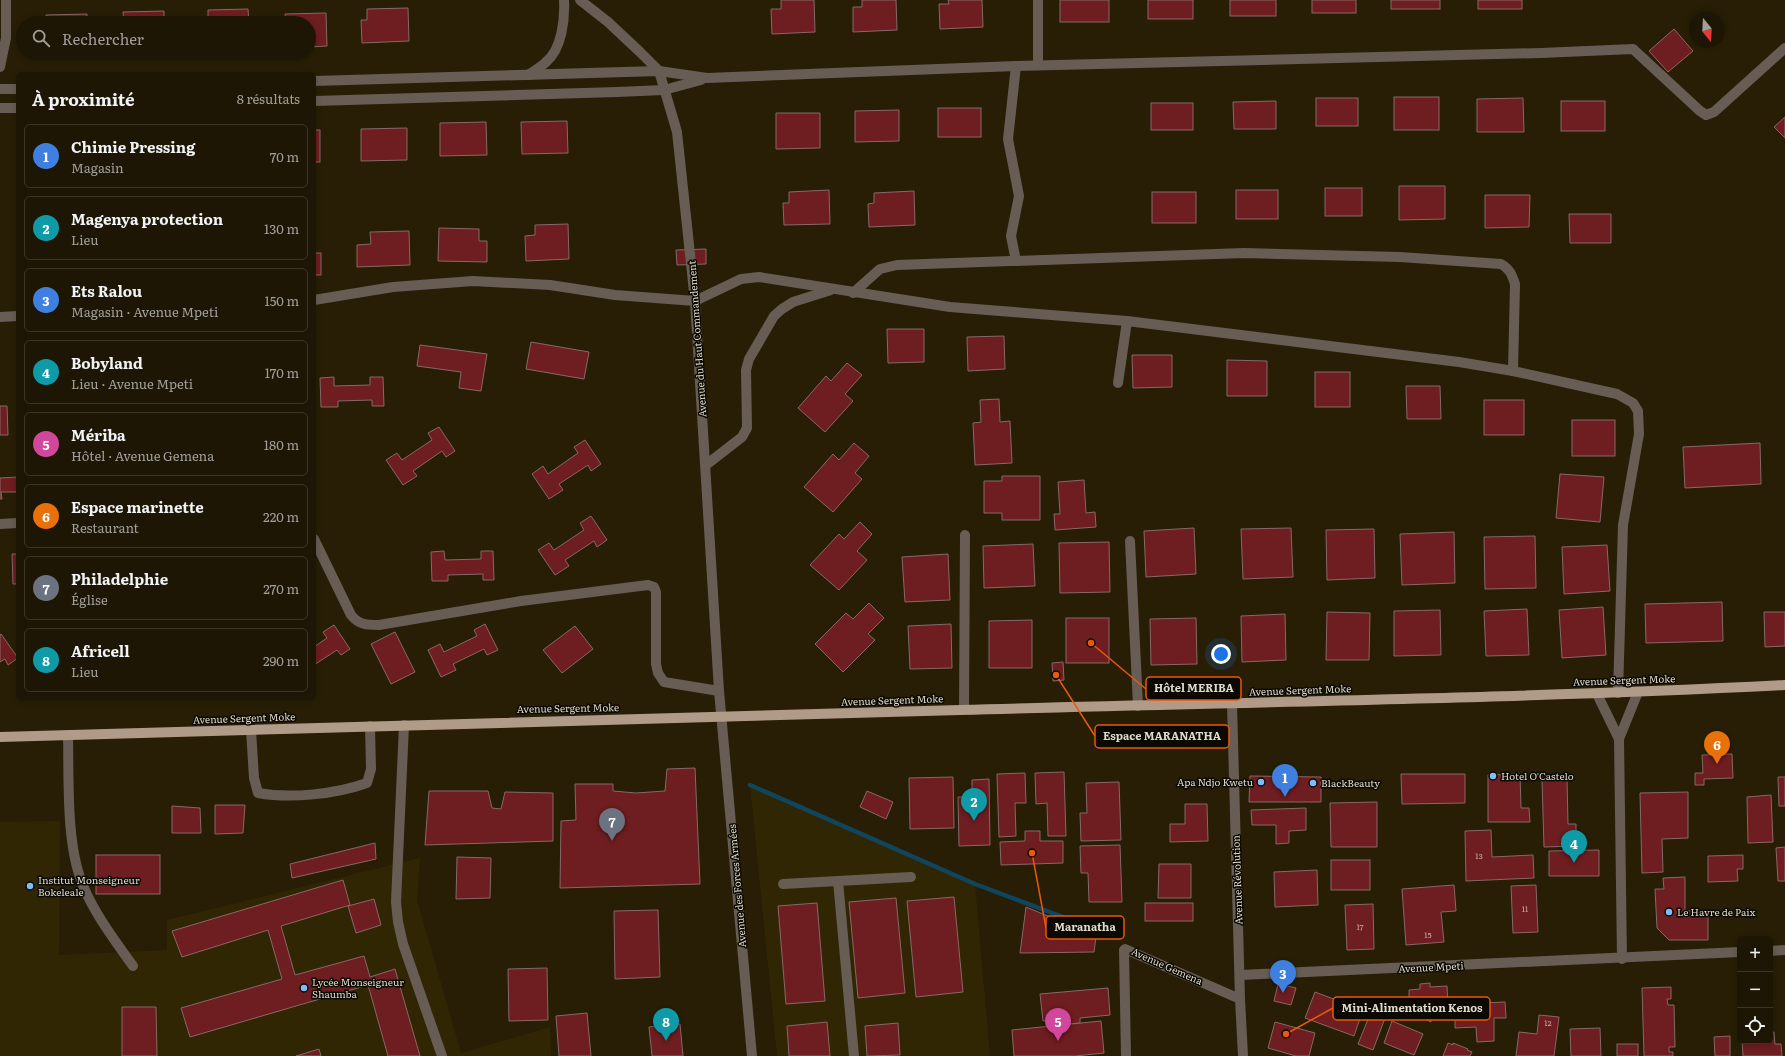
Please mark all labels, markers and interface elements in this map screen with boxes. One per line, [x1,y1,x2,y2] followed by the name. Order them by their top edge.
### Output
[1689,12,1725,48] north arrow
[16,16,316,60] search box
[30,27,52,49] icon: search
[62,27,144,50] text: Rechercher
[32,86,135,111] text: À proximité
[237,89,300,108] text: 8 résultats
[71,135,195,158] text: Chimie Pressing
[43,147,49,166] text: 1
[270,147,299,166] text: 70 m
[71,158,124,177] text: Magasin
[71,207,223,230] text: Magenya protection
[43,219,49,238] text: 2
[264,219,299,238] text: 130 m
[71,230,99,249] text: Lieu
[684,260,709,418] street label: Avenue du Haut Commandement
[71,279,142,302] text: Ets Ralou
[42,291,50,310] text: 3
[264,291,299,310] text: 150 m
[71,302,218,321] text: Magasin · Avenue Mpeti
[71,351,143,374] text: Bobyland
[42,363,50,382] text: 4
[265,363,299,382] text: 170 m
[71,374,193,393] text: Lieu · Avenue Mpeti
[71,423,126,446] text: Mériba
[42,435,50,454] text: 5
[264,435,299,454] text: 180 m
[71,446,214,465] text: Hôtel · Avenue Gemena
[71,495,204,518] text: Espace marinette
[42,507,50,526] text: 6
[263,507,299,526] text: 220 m
[71,518,139,537] text: Restaurant
[71,567,168,590] text: Philadelphie
[42,579,50,598] text: 7
[263,579,299,598] text: 270 m
[71,590,108,609] text: Église
[71,639,130,662] text: Africell
[1211,644,1231,664] your location
[42,651,50,670] text: 8
[263,651,299,670] text: 290 m
[71,662,99,681] text: Lieu
[1573,670,1675,689] street label: Avenue Sergent Moke
[1146,677,1241,700] callout: Hôtel MERIBA
[1154,679,1235,695] text: Hôtel MERIBA
[1249,680,1351,699] street label: Avenue Sergent Moke
[841,690,943,709] street label: Avenue Sergent Moke
[517,699,619,716] street label: Avenue Sergent Moke
[193,708,295,727] street label: Avenue Sergent Moke
[1095,725,1229,748] callout: Espace MARANATHA
[1103,727,1222,743] text: Espace MARANATHA
[1704,731,1730,764] pin: 6
[1272,764,1298,797] pin: 1
[1501,768,1574,783] place label: Hotel O'Castelo
[1488,771,1498,781] marker: Hotel O'Castelo
[1177,774,1254,789] place label: Apa Ndjo Kwetu
[1321,775,1380,790] place label: BlackBeauty
[1256,777,1266,787] marker: Apa Ndjo Kwetu
[1308,778,1318,788] marker: BlackBeauty
[961,788,987,821] pin: 2
[599,808,625,841] pin: 7
[724,823,749,948] street label: Avenue des Forces Armées
[1561,830,1587,863] pin: 4
[1227,835,1246,925] street label: Avenue Révolution
[1475,850,1483,861] house number: 13
[38,872,140,899] place label: Institut Monseigneur Bokeleale
[25,881,35,891] marker: Institut Monseigneur Bokeleale
[1522,903,1529,914] house number: 11
[1677,904,1756,919] place label: Le Havre de Paix
[1664,907,1674,917] marker: Le Havre de Paix
[1046,916,1124,939] callout: Maranatha
[1054,918,1116,934] text: Maranatha
[1356,921,1364,932] house number: 17
[1424,929,1432,940] house number: 15
[1737,936,1773,1044] map controls
[1737,936,1773,972] button: +
[1129,943,1206,988] street label: Avenue Gemena
[1398,957,1465,976] street label: Avenue Mpeti
[1270,960,1296,993] pin: 3
[1737,972,1773,1008] button: −
[312,974,404,1001] place label: Lycée Monseigneur Shaumba
[299,983,309,993] marker: Lycée Monseigneur Shaumba
[1333,997,1490,1020] callout: Mini-Alimentation Kenos
[1341,999,1483,1015] text: Mini-Alimentation Kenos
[653,1008,679,1041] pin: 8
[1045,1008,1071,1041] pin: 5
[1737,1008,1773,1044] button: locate
[1544,1017,1552,1028] house number: 12

